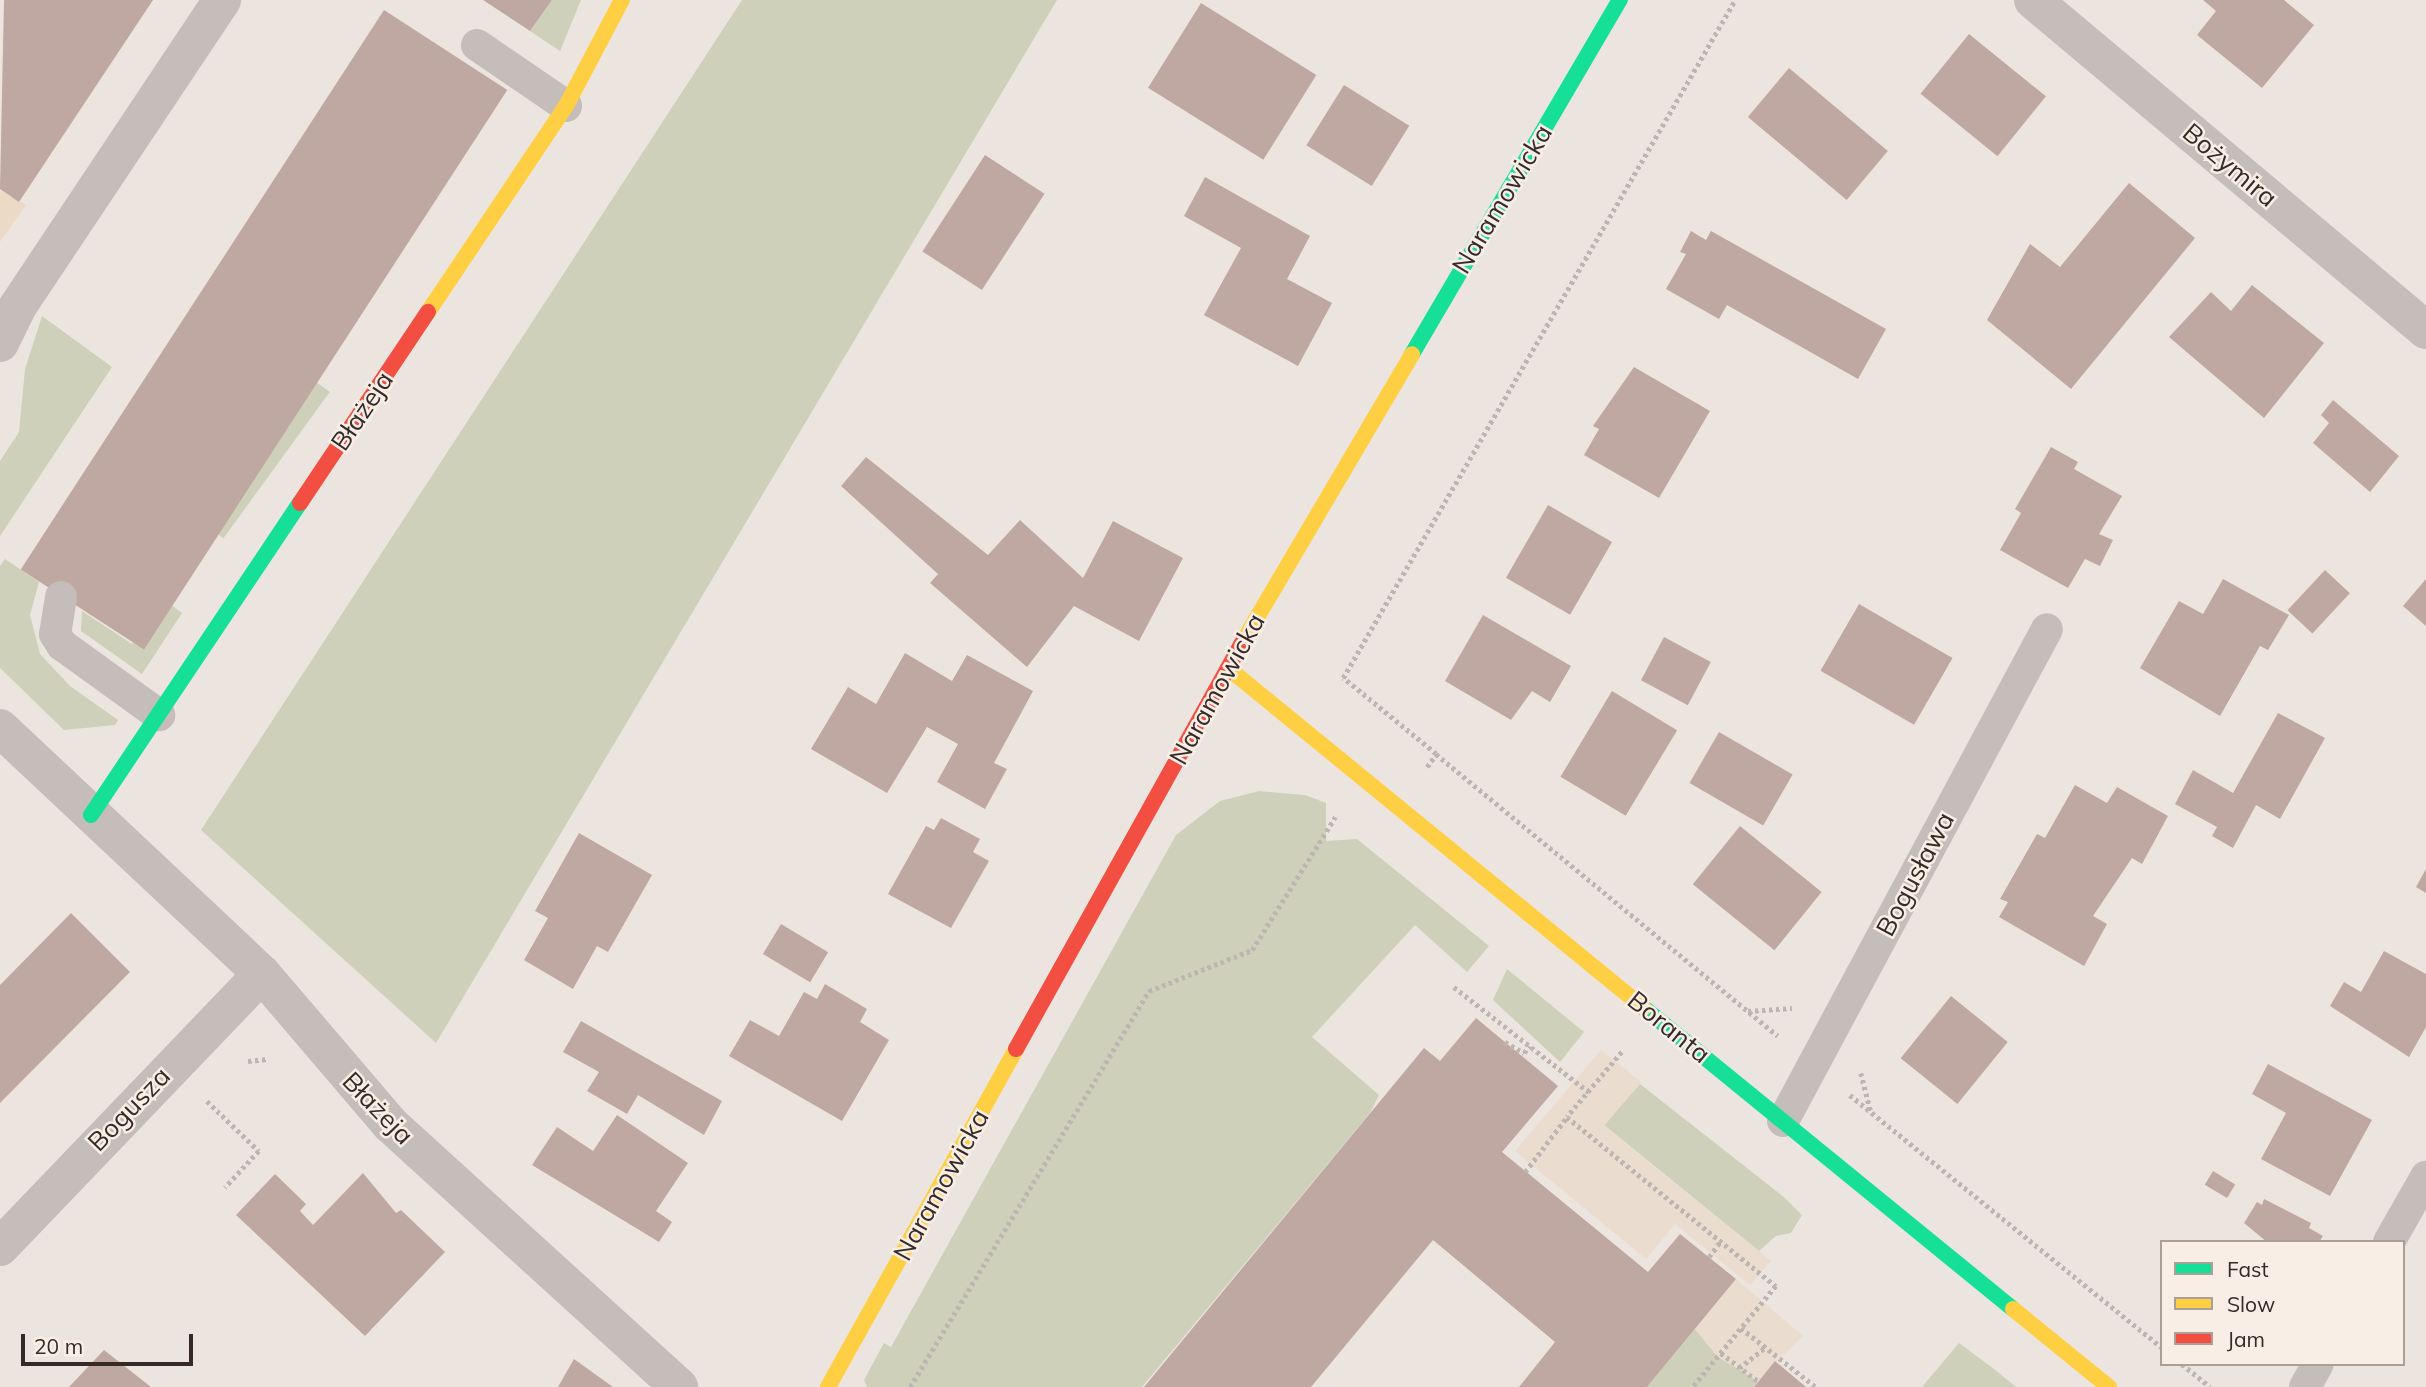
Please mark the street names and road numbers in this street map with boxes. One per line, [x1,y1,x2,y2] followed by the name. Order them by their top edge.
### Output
[2177,117,2283,213] street label: Bożymira
[1445,119,1559,279] street label: Naramowicka
[324,366,400,456] street label: Błażeja
[1163,608,1271,770] street label: Naramowicka
[1869,807,1961,941] street label: Bogusława
[1621,984,1717,1070] street label: Boranta
[81,1060,177,1158] street label: Bogusza
[336,1065,420,1151] street label: Błażeja
[887,1104,995,1266] street label: Naramowicka

